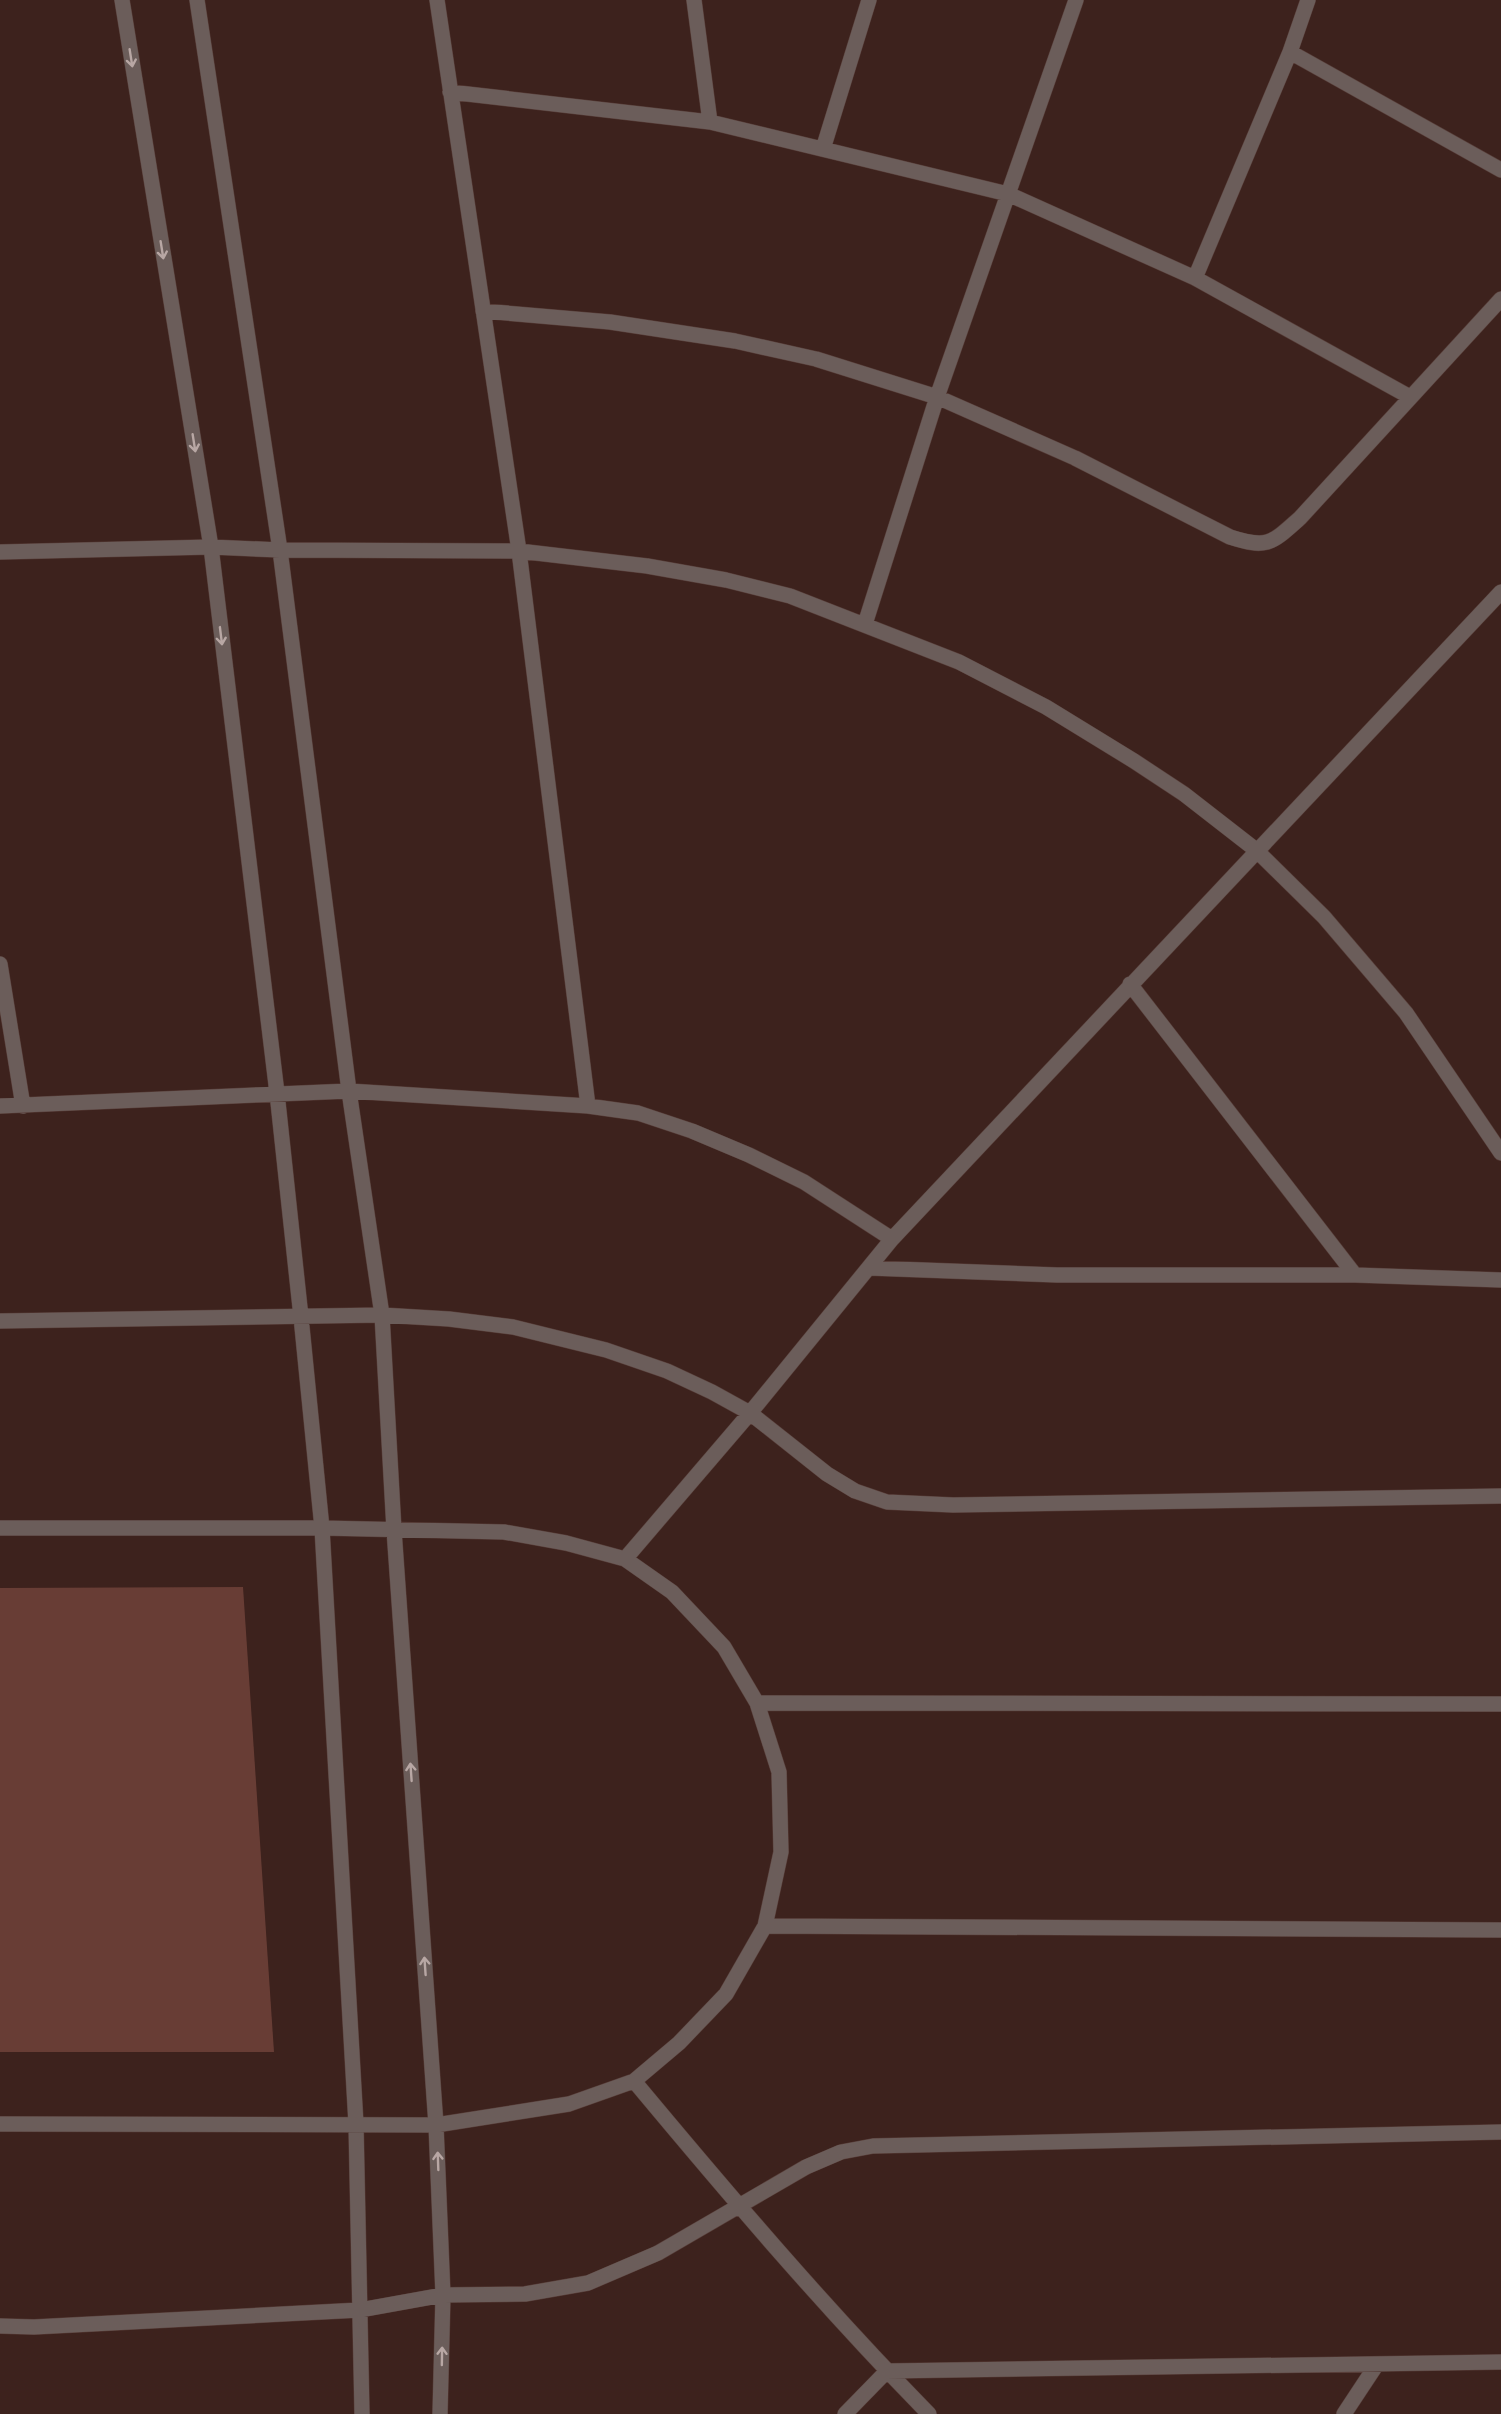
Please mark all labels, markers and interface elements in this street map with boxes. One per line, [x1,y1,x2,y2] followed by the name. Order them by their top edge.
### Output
[126,47,137,67] one-way arrow
[157,240,168,260] one-way arrow
[188,432,199,452] one-way arrow
[216,625,227,645] one-way arrow
[405,1762,416,1782] one-way arrow
[419,1957,430,1977] one-way arrow
[432,2151,443,2171] one-way arrow
[436,2346,447,2366] one-way arrow

